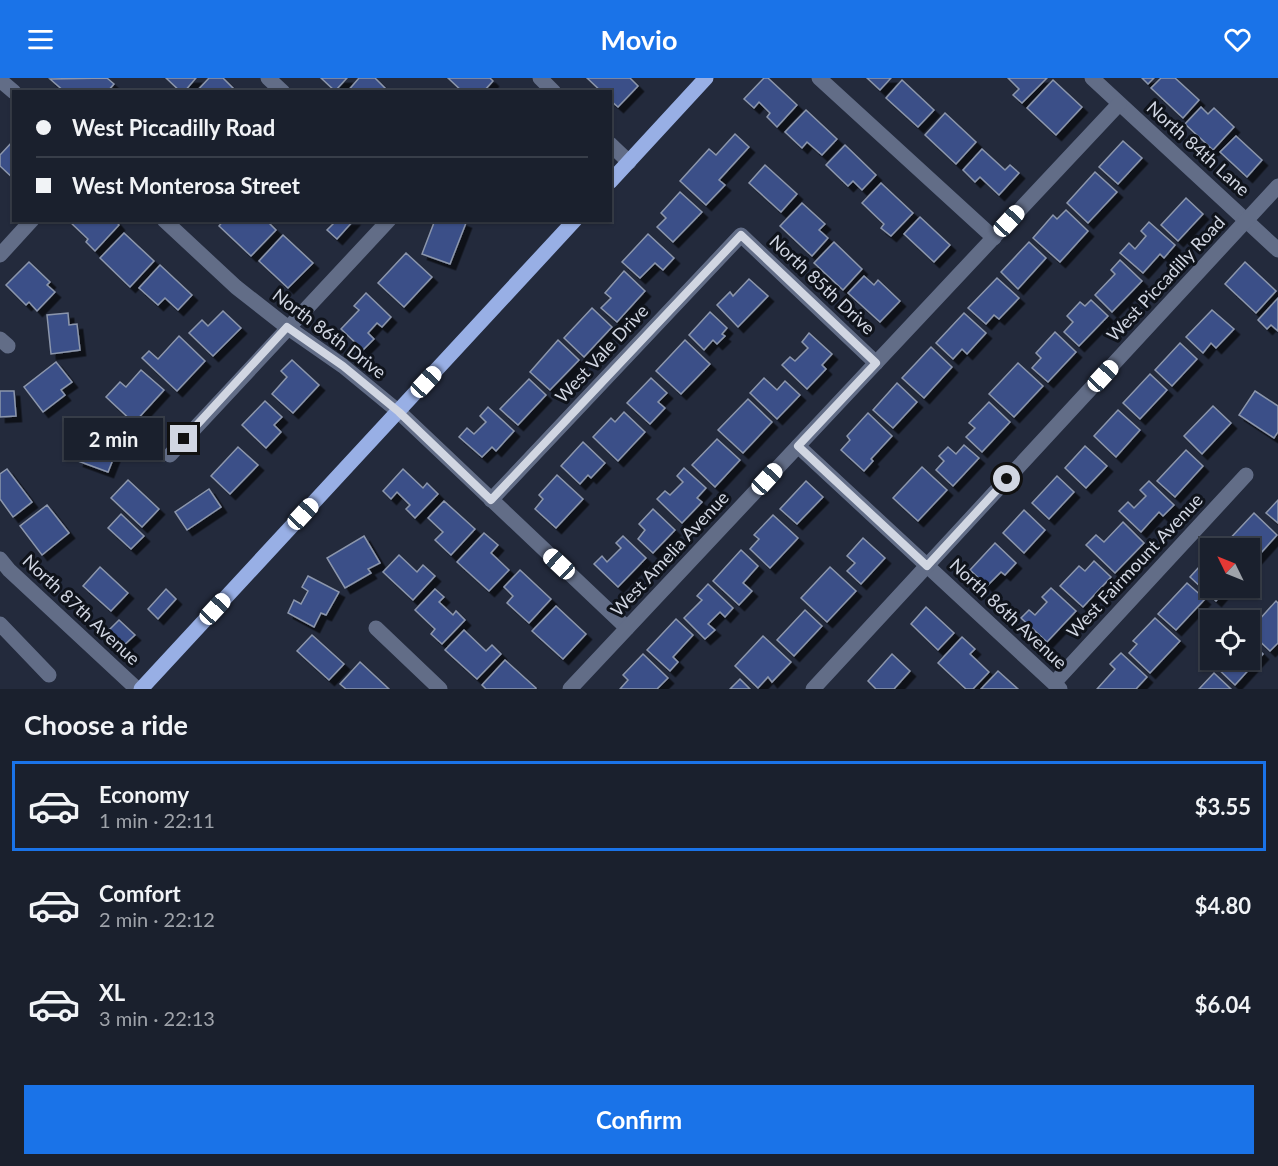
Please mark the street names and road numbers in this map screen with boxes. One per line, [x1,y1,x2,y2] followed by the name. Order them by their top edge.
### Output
[1143,96,1255,200] street label: North 84th Lane
[1102,211,1229,346] street label: West Piccadilly Road
[765,230,880,339] street label: North 85th Drive
[269,283,391,383] street label: North 86th Drive
[550,300,652,407] street label: West Vale Drive
[606,486,733,620] street label: West Amelia Avenue
[1062,488,1207,642] street label: West Fairmount Avenue
[18,549,145,669] street label: North 87th Avenue
[945,553,1072,673] street label: North 86th Avenue

